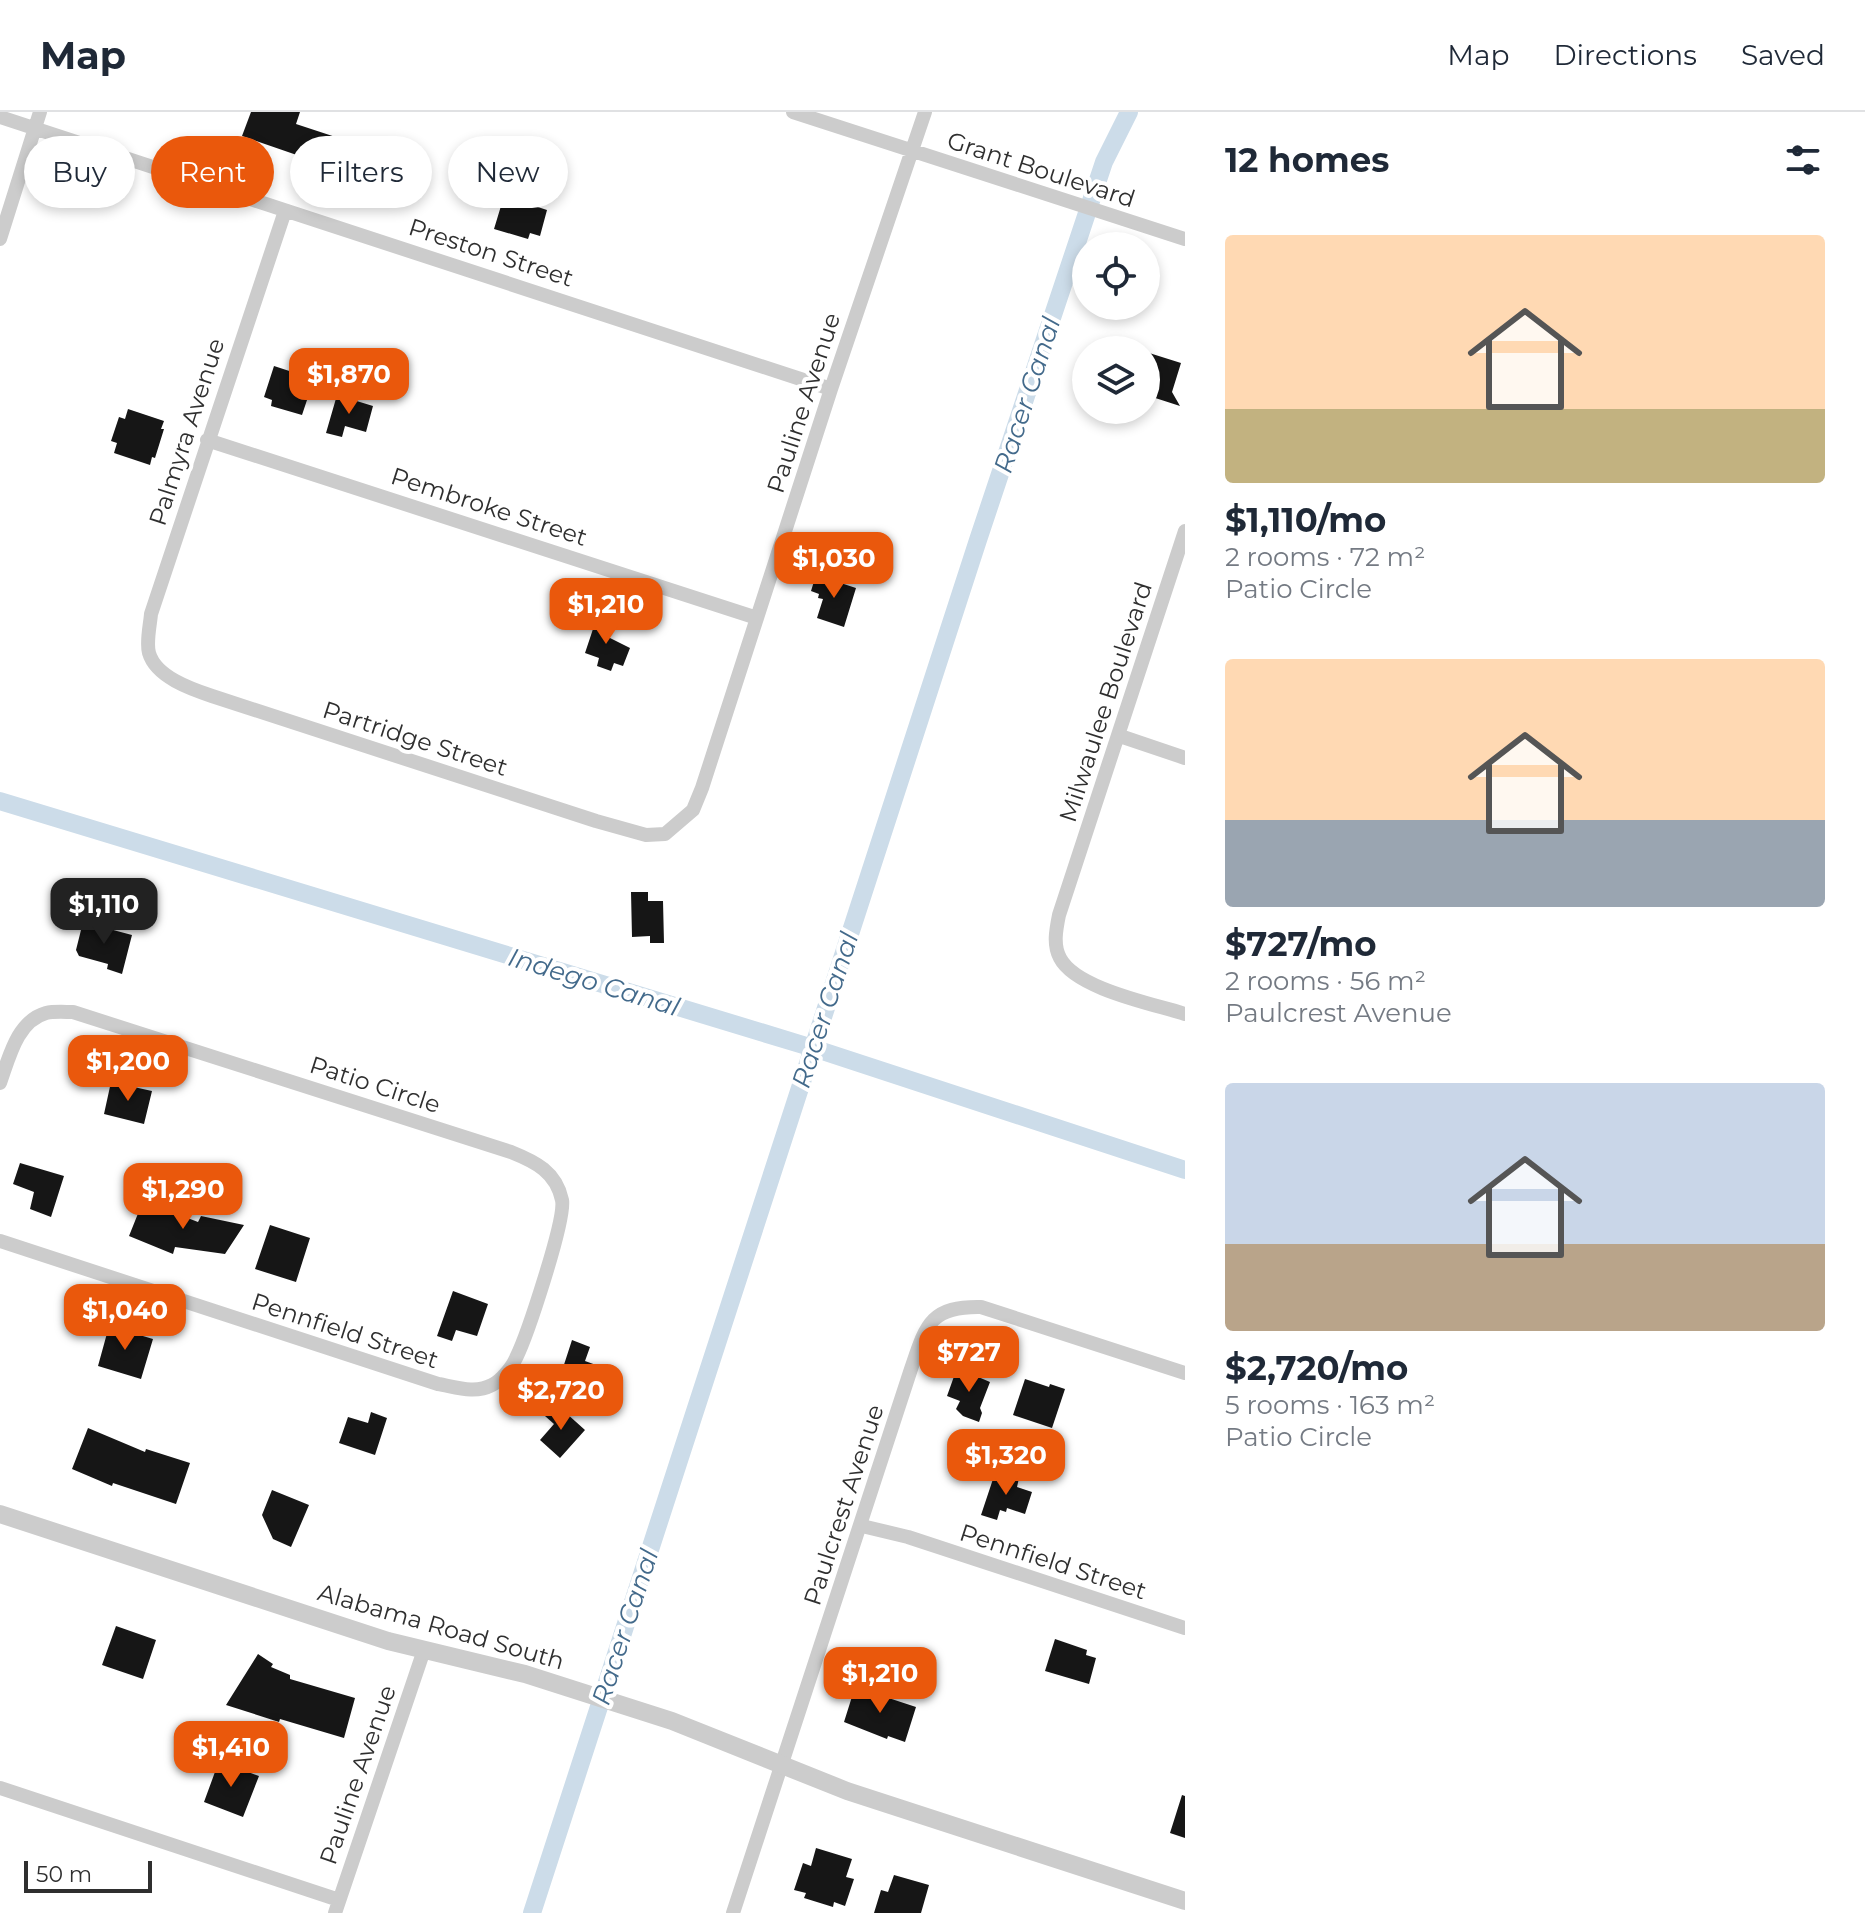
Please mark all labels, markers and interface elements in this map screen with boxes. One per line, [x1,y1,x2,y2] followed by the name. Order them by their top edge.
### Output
[40,32,126,79] text: Map
[1447,38,1509,72] text: Map
[1553,38,1697,72] text: Directions
[1741,38,1825,72] text: Saved
[944,125,1139,214] street label: Grant Boulevard
[24,136,135,208] chip: Buy
[151,136,274,208] chip: Rent
[290,136,432,208] chip: Filters
[448,136,568,208] chip: New
[1781,138,1825,182] icon: filters
[1225,139,1389,181] text: 12 homes
[405,212,577,293] street label: Preston Street
[1072,232,1160,424] map controls
[1072,232,1160,320] button: locate
[1453,287,1597,431] icon: home
[761,309,846,497] street label: Pauline Avenue
[987,313,1067,477] water label: Racer Canal
[143,335,230,529] street label: Palmyra Avenue
[1072,336,1160,424] button: layers
[284,348,414,416] pin: $1,870
[307,358,391,390] text: $1,870
[387,461,591,552] street label: Pembroke Street
[1225,499,1386,541] text: $1,110/mo
[769,532,899,600] pin: $1,030
[1225,541,1425,573] text: 2 rooms · 72 m²
[792,542,876,574] text: $1,030
[1225,573,1372,605] text: Patio Circle
[541,578,671,646] pin: $1,210
[1053,578,1158,826] street label: Milwaulee Boulevard
[568,588,644,620] text: $1,210
[319,695,512,782] street label: Partridge Street
[1453,711,1597,855] icon: home
[39,878,169,946] pin: $1,110
[69,888,139,920] text: $1,110
[1225,923,1377,965] text: $727/mo
[785,928,865,1092] water label: Racer Canal
[504,941,684,1023] water label: Indego Canal
[1225,965,1426,997] text: 2 rooms · 56 m²
[1225,997,1452,1029] text: Paulcrest Avenue
[63,1035,193,1103] pin: $1,200
[86,1045,170,1077] text: $1,200
[306,1050,444,1119] street label: Patio Circle
[1453,1135,1597,1279] icon: home
[118,1163,248,1231] pin: $1,290
[141,1173,225,1205] text: $1,290
[60,1284,190,1352] pin: $1,040
[248,1287,442,1374] street label: Pennfield Street
[82,1294,168,1326] text: $1,040
[922,1326,1016,1394] pin: $727
[937,1336,1001,1368] text: $727
[1225,1347,1408,1389] text: $2,720/mo
[496,1364,626,1432] pin: $2,720
[517,1374,605,1406] text: $2,720
[1225,1389,1435,1421] text: 5 rooms · 163 m²
[797,1401,890,1609] street label: Paulcrest Avenue
[1225,1421,1372,1453] text: Patio Circle
[941,1429,1071,1497] pin: $1,320
[965,1439,1047,1471] text: $1,320
[956,1518,1150,1605] street label: Pennfield Street
[585,1545,665,1709] water label: Racer Canal
[315,1577,568,1676] street label: Alabama Road South
[815,1647,945,1715] pin: $1,210
[842,1657,918,1689] text: $1,210
[313,1681,402,1868] street label: Pauline Avenue
[166,1721,296,1789] pin: $1,410
[192,1731,270,1763] text: $1,410
[24,1857,152,1893] scale bar
[36,1861,92,1888] text: 50 m

